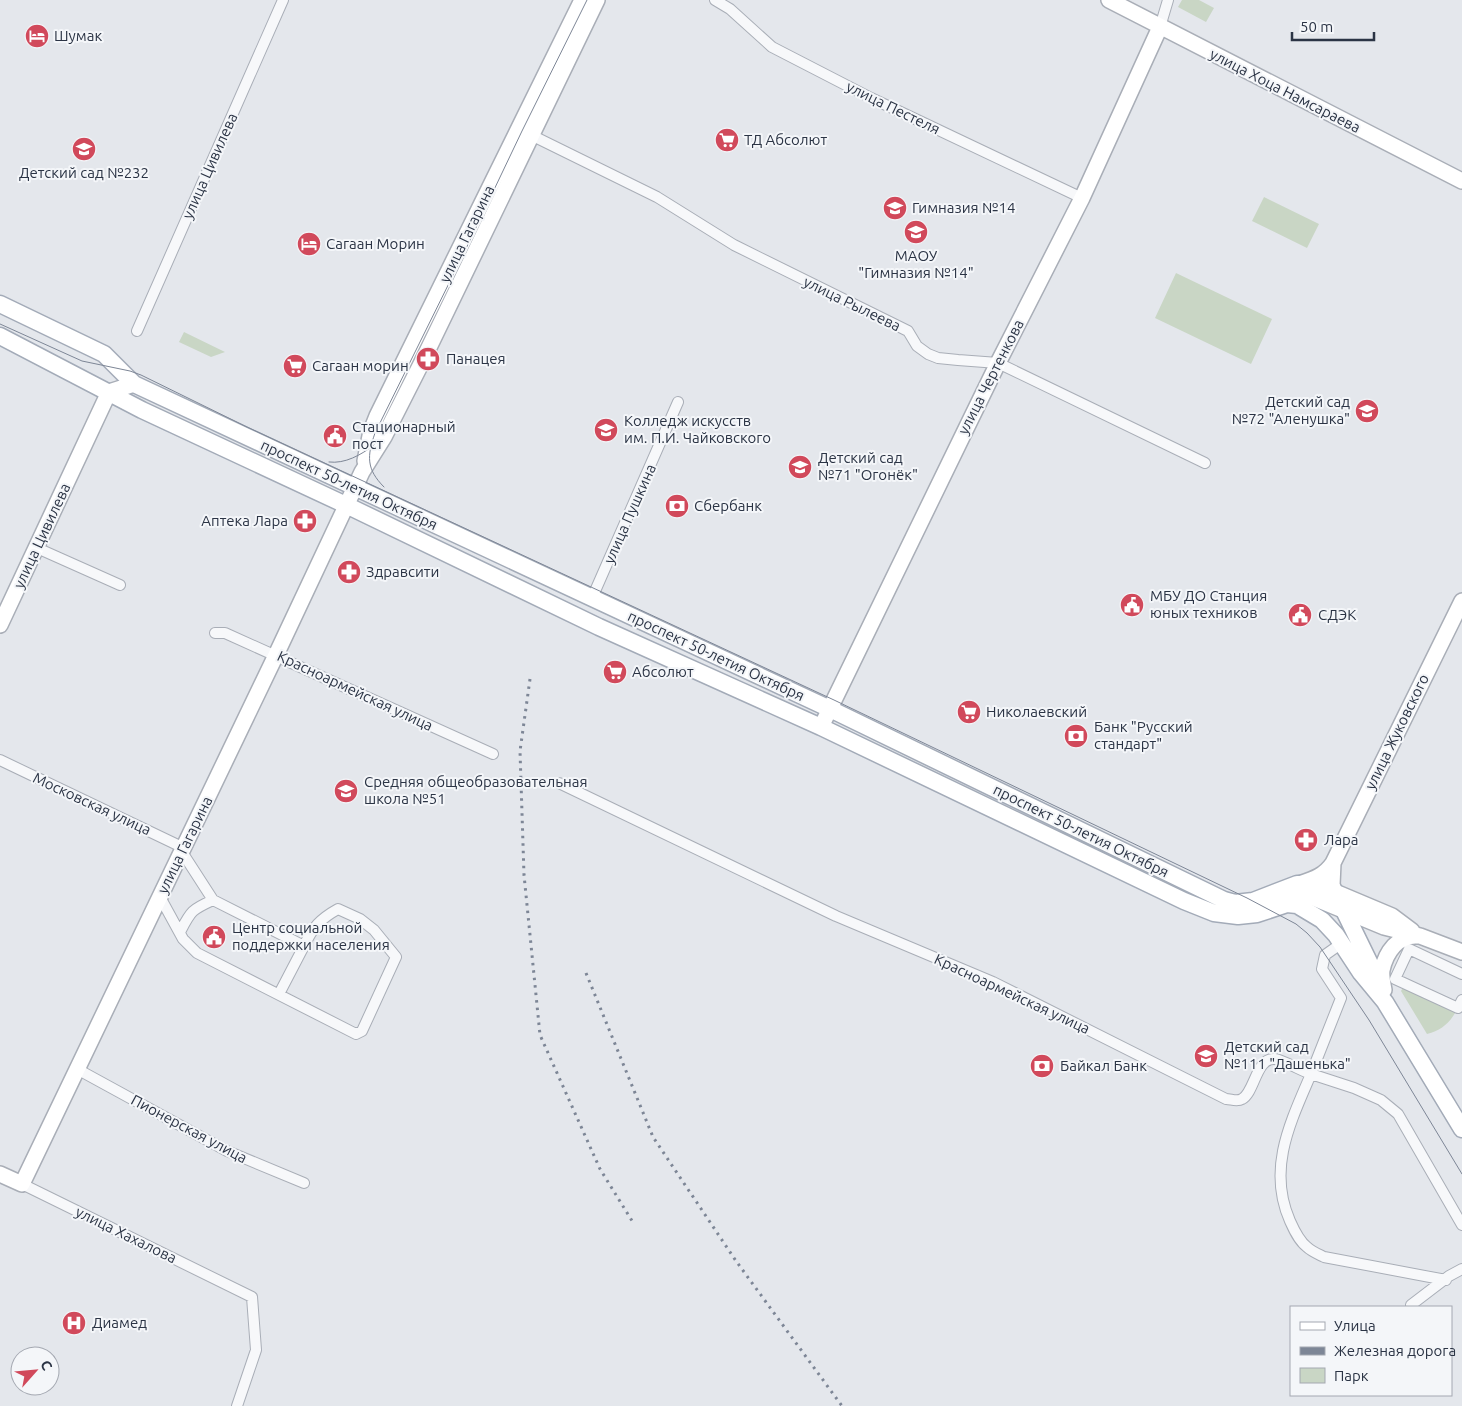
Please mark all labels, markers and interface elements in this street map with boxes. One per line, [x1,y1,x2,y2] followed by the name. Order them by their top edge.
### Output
[1292,10,1374,42] scale bar
[1300,18,1333,35] text: 50 m
[24,23,50,49] hotel icon: Шумак
[54,27,102,44] place label: Шумак
[1207,45,1363,136] street label: улица Хоца Намсараева
[844,78,943,138] street label: улица Пестеля
[179,110,241,221] street label: улица Цивилева
[714,127,740,153] supermarket icon: ТД Абсолют
[744,131,827,148] place label: ТД Абсолют
[71,136,97,162] school or university icon: Детский сад №232
[19,164,149,181] place label: Детский сад №232
[436,182,497,285] street label: улица Гагарина
[882,195,908,221] school or university icon: Гимназия №14
[912,199,1016,216] place label: Гимназия №14
[903,219,929,245] school or university icon: МАОУ "Гимназия №14"
[296,231,322,257] hotel icon: Сагаан Морин
[326,235,425,252] place label: Сагаан Морин
[858,247,974,281] place label: МАОУ "Гимназия №14"
[801,273,904,334] street label: улица Рылеева
[954,316,1027,437] street label: улица Чертенкова
[415,346,441,372] pharmacy icon: Панацея
[446,350,506,367] place label: Панацея
[282,353,308,379] supermarket icon: Сагаан морин
[312,357,409,374] place label: Сагаан морин
[1232,393,1350,427] place label: Детский сад №72 "Аленушка"
[1354,398,1380,424] school or university icon: Детский сад №72 "Аленушка"
[624,412,771,446] place label: Колледж искусств им. П.И. Чайковского
[593,417,619,443] school or university icon: Колледж искусств им. П.И. Чайковского
[352,418,456,452] place label: Стационарный пост
[322,423,348,449] public building icon: Стационарный пост
[258,436,440,533] street label: проспект 50-летия Октября
[818,449,918,483] place label: Детский сад №71 "Огонёк"
[787,454,813,480] school or university icon: Детский сад №71 "Огонёк"
[600,461,659,566] street label: улица Пушкина
[10,480,73,591] street label: улица Цивилева
[664,493,690,519] bank icon: Сбербанк
[694,497,762,514] place label: Сбербанк
[292,508,318,534] pharmacy icon: Аптека Лара
[201,512,288,529] place label: Аптека Лара
[336,559,362,585] pharmacy icon: Здравсити
[366,563,439,580] place label: Здравсити
[1150,587,1267,621] place label: МБУ ДО Станция юных техников
[1119,592,1145,618] public building icon: МБУ ДО Станция юных техников
[1287,602,1313,628] public building icon: СДЭК
[1318,606,1356,623] place label: СДЭК
[625,607,807,704] street label: проспект 50-летия Октября
[275,647,436,734] street label: Красноармейская улица
[602,659,628,685] supermarket icon: Абсолют
[632,663,694,680] place label: Абсолют
[1361,671,1432,792] street label: улица Жуковского
[956,699,982,725] supermarket icon: Николаевский
[986,703,1087,720] place label: Николаевский
[1094,718,1193,752] place label: Банк "Русский стандарт"
[1063,723,1089,749] bank icon: Банк "Русский стандарт"
[31,769,154,838] street label: Московская улица
[364,773,588,807] place label: Средняя общеобразовательная школа №51
[333,778,359,804] school or university icon: Средняя общеобразовательная школа №51
[991,781,1172,880] street label: проспект 50-летия Октября
[154,793,215,896] street label: улица Гагарина
[1293,827,1319,853] pharmacy icon: Лара
[1324,831,1359,848] place label: Лара
[232,919,390,953] place label: Центр социальной поддержки населения
[201,924,227,950] public building icon: Центр социальной поддержки населения
[932,950,1093,1037] street label: Красноармейская улица
[1224,1038,1351,1072] place label: Детский сад №111 "Дашенька"
[1193,1043,1219,1069] school or university icon: Детский сад №111 "Дашенька"
[1029,1053,1055,1079] bank icon: Байкал Банк
[1060,1057,1147,1074] place label: Байкал Банк
[128,1091,250,1166] street label: Пионерская улица
[73,1203,180,1266] street label: улица Хахалова
[1290,1306,1452,1396] legend
[61,1310,87,1336] hospital icon: Диамед
[92,1314,147,1331] place label: Диамед
[1334,1317,1376,1334] text: Улица
[1334,1342,1456,1359] text: Железная дорога
[10,1346,60,1396] north arrow
[37,1357,56,1373] text: С
[1334,1367,1369,1384] text: Парк

